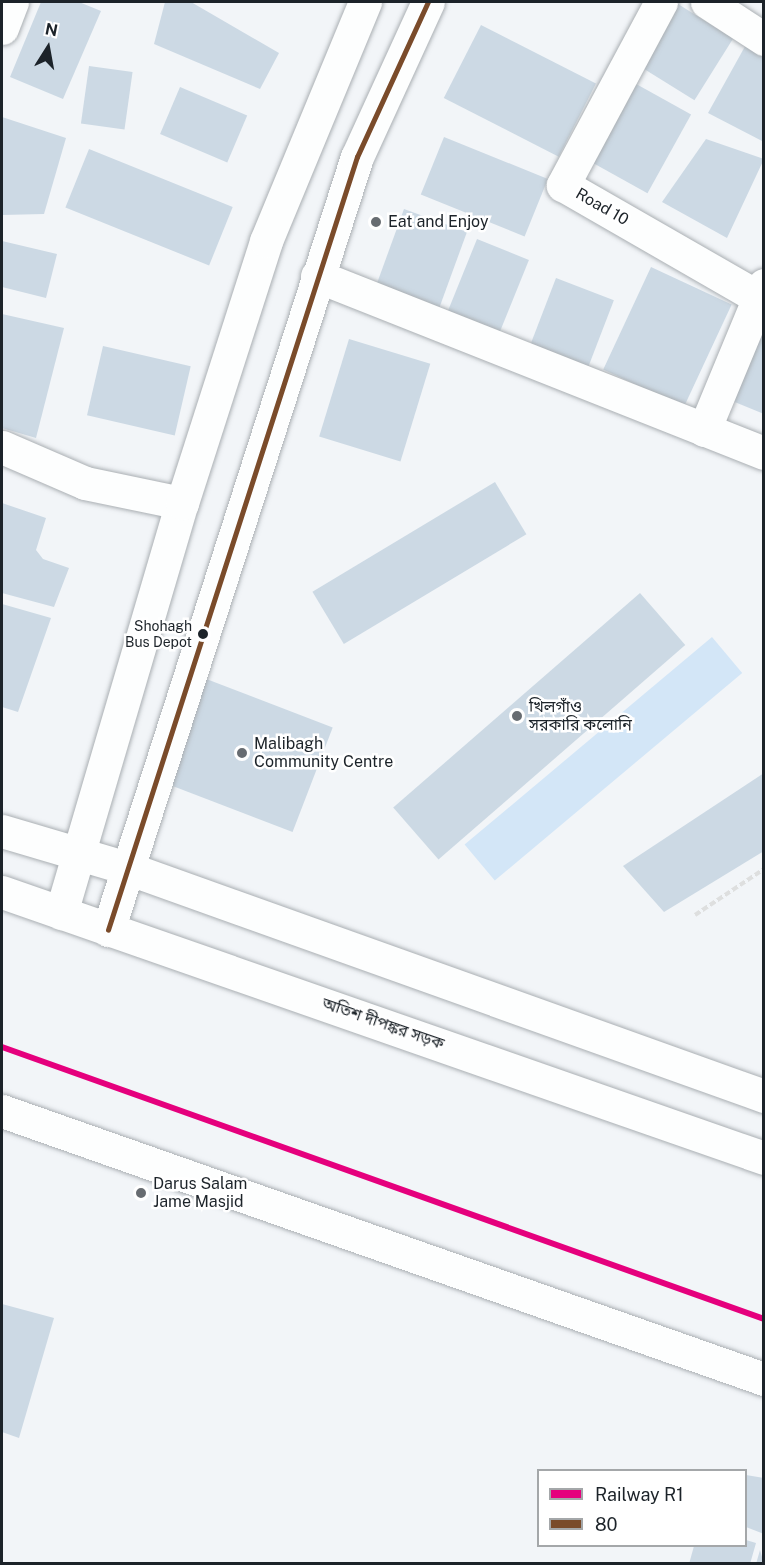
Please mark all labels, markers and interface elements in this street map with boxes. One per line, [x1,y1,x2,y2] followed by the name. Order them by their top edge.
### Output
[18,18,78,78] north arrow
[44,19,59,40] text: N
[572,184,632,230] street label: Road 10
[388,212,489,232] place label: Eat and Enjoy
[369,215,383,229] marker: Eat and Enjoy
[125,618,192,650] place label: Shohagh Bus Depot
[197,628,209,640] marker: Shohagh Bus Depot
[529,697,632,735] place label: খিলগাঁও সরকারি কলোনি
[510,709,524,723] marker: খিলগাঁও সরকারি কলোনি
[254,734,393,772] place label: Malibagh Community Centre
[235,746,249,760] marker: Malibagh Community Centre
[319,994,447,1054] street label: অতিশ দীপঙ্কর সড়ক
[153,1174,247,1212] place label: Darus Salam Jame Masjid
[134,1186,148,1200] marker: Darus Salam Jame Masjid
[537,1469,747,1547] legend
[595,1484,684,1505] text: Railway R1
[595,1514,618,1535] text: 80

